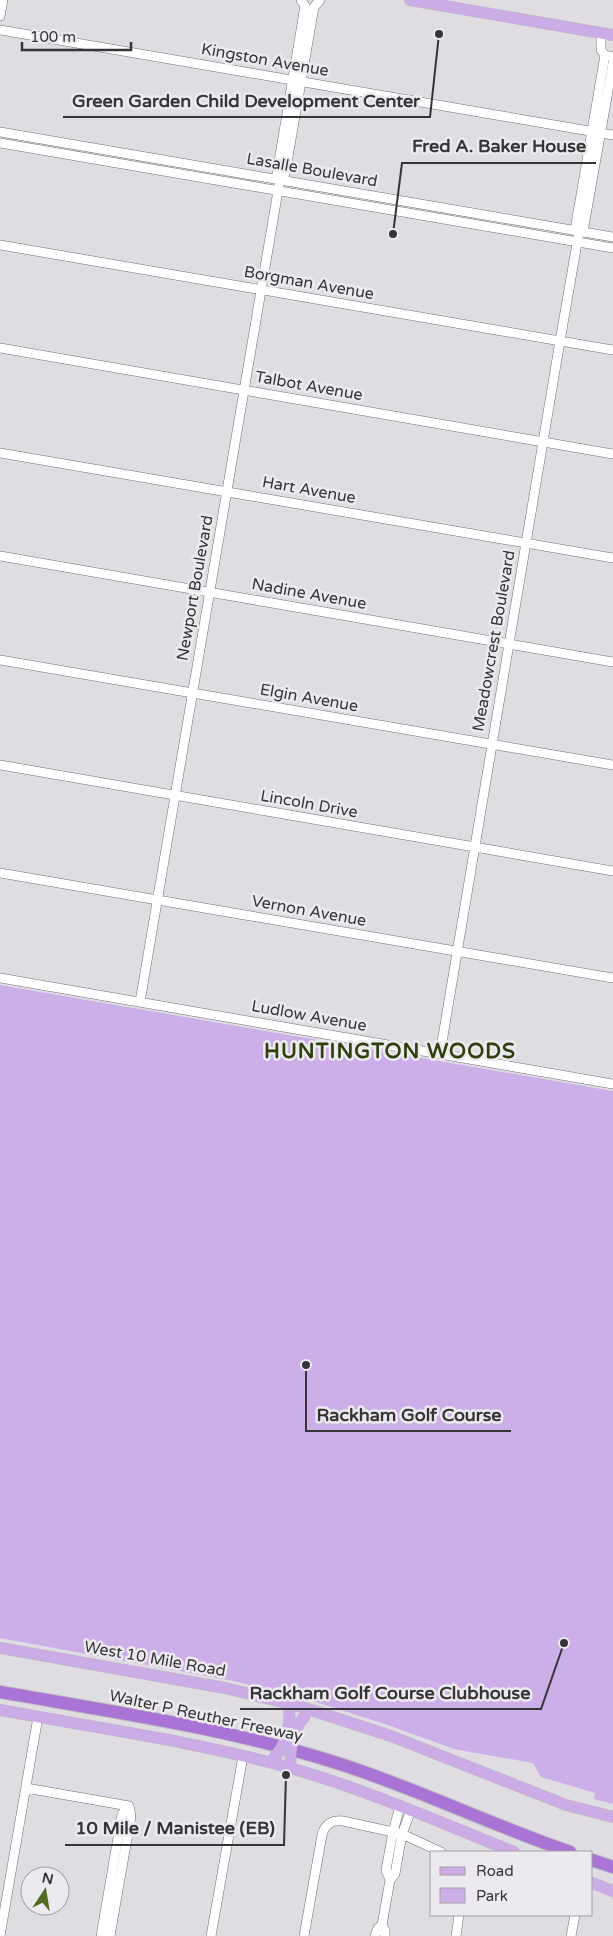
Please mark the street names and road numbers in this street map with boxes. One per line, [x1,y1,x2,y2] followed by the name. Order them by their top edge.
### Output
[200,39,330,81] street label: Kingston Avenue
[245,149,379,191] street label: Lasalle Boulevard
[242,262,376,304] street label: Borgman Avenue
[254,367,364,405] street label: Talbot Avenue
[261,472,357,508] street label: Hart Avenue
[172,514,218,662] street label: Newport Boulevard
[468,549,520,733] street label: Meadowcrest Boulevard
[250,574,368,614] street label: Nadine Avenue
[258,680,360,716] street label: Elgin Avenue
[259,786,359,822] street label: Lincoln Drive
[250,891,368,931] street label: Vernon Avenue
[250,996,368,1036] street label: Ludlow Avenue
[83,1637,227,1681] street label: West 10 Mile Road
[107,1686,305,1746] street label: Walter P Reuther Freeway

